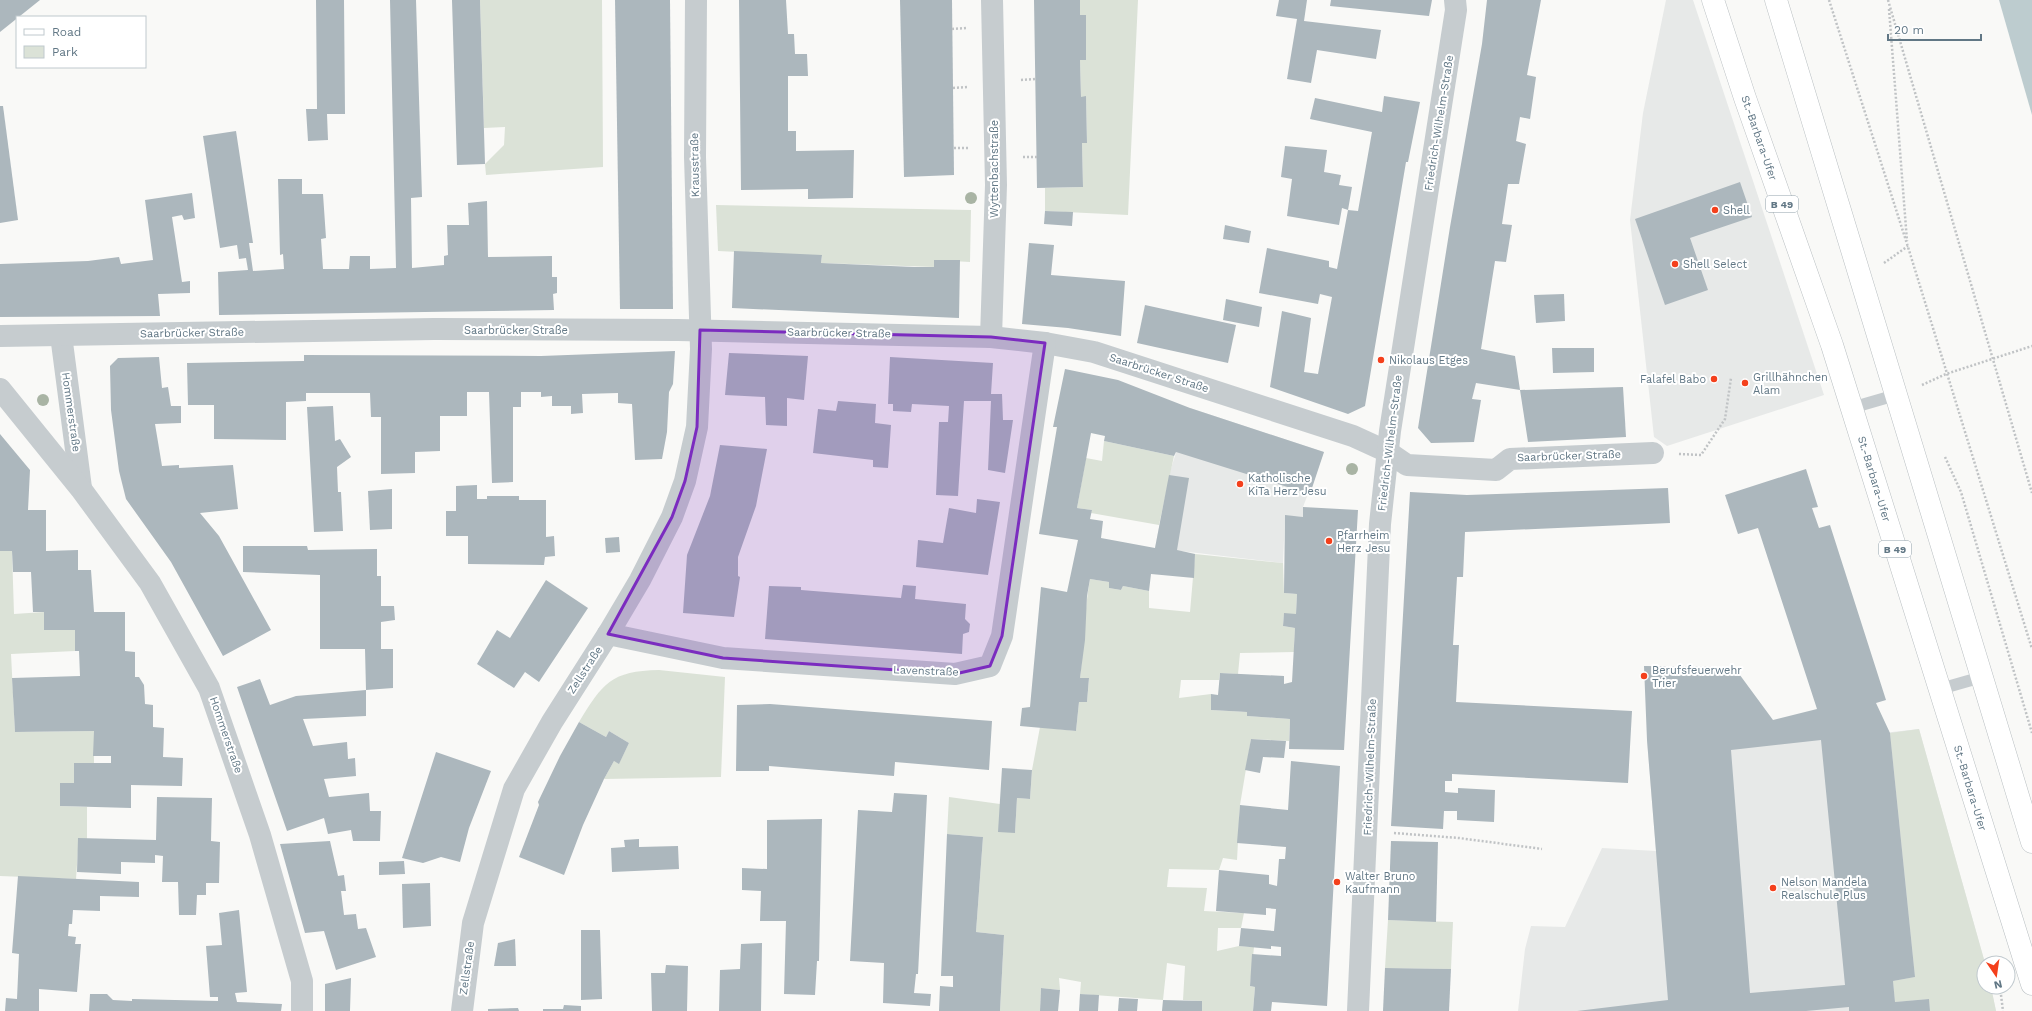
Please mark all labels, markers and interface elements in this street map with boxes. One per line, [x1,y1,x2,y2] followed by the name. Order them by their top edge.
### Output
[16,16,146,68] legend
[1888,16,1981,42] scale bar
[1894,23,1924,37] text: 20 m
[52,25,81,39] text: Road
[52,45,78,59] text: Park
[1422,54,1456,192] street label: Friedrich-Wilhelm-Straße
[1738,94,1780,183] street label: St.-Barbara-Ufer
[988,120,1001,218] street label: Wyttenbachstraße
[688,133,702,197] street label: Krausstraße
[1766,196,1798,212] road number: B 49
[1723,204,1751,217] place label: Shell
[1710,205,1720,215] marker: Shell
[1683,258,1748,271] place label: Shell Select
[1670,259,1680,269] marker: Shell Select
[464,324,568,337] street label: Saarbrücker Straße
[140,326,244,340] street label: Saarbrücker Straße
[787,326,891,340] street label: Saarbrücker Straße
[1108,351,1210,395] street label: Saarbrücker Straße
[1389,354,1468,367] place label: Nikolaus Etges
[1376,355,1386,365] marker: Nikolaus Etges
[59,371,83,453] street label: Hommerstraße
[1753,371,1828,397] place label: Grillhähnchen Alam
[1640,373,1706,386] place label: Falafel Babo
[1375,374,1405,512] street label: Friedrich-Wilhelm-Straße
[1709,374,1719,384] marker: Falafel Babo
[1740,378,1750,388] marker: Grillhähnchen Alam
[1855,435,1893,524] street label: St.-Barbara-Ufer
[1517,448,1621,464] street label: Saarbrücker Straße
[1248,472,1326,498] place label: Katholische KiTa Herz Jesu
[1235,479,1245,489] marker: Katholische KiTa Herz Jesu
[1337,529,1390,555] place label: Pfarrheim Herz Jesu
[1324,536,1334,546] marker: Pfarrheim Herz Jesu
[1879,541,1911,557] road number: B 49
[565,644,605,696] street label: Zellstraße
[893,663,959,679] street label: Lavenstraße
[1652,664,1742,690] place label: Berufsfeuerwehr Trier
[1639,671,1649,681] marker: Berufsfeuerwehr Trier
[207,695,245,775] street label: Hommerstraße
[1361,698,1379,836] street label: Friedrich-Wilhelm-Straße
[1951,744,1989,833] street label: St.-Barbara-Ufer
[1345,870,1415,896] place label: Walter Bruno Kaufmann
[1781,876,1867,902] place label: Nelson Mandela Realschule Plus
[1332,877,1342,887] marker: Walter Bruno Kaufmann
[1768,883,1778,893] marker: Nelson Mandela Realschule Plus
[457,940,477,996] street label: Zellstraße
[1976,955,2016,995] north arrow
[1993,977,2004,992] text: N

